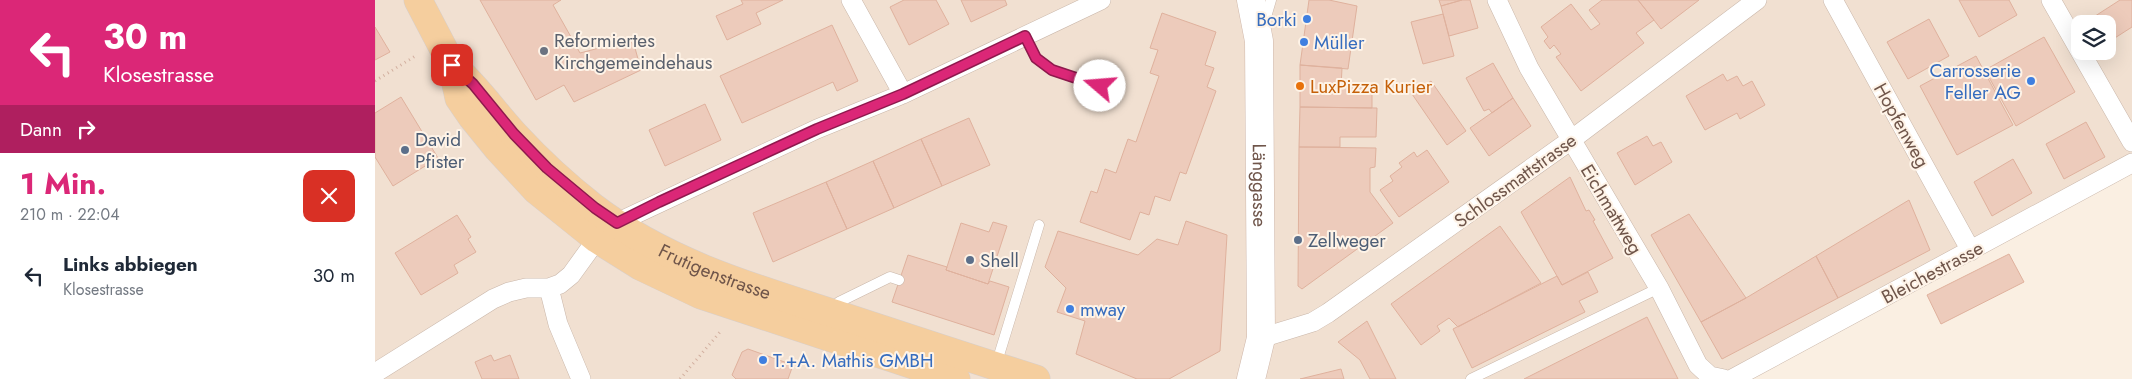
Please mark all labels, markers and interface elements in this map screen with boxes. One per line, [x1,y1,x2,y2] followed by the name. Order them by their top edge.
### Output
[1256,6,1297,33] place label: Borki
[103,12,187,62] text: 30 m
[1301,13,1313,25] marker: Borki
[2071,15,2116,60] map controls
[2071,15,2116,60] button: layers
[20,20,85,85] icon: left
[554,27,713,76] place label: Reformiertes Kirchgemeindehaus
[1314,29,1365,56] place label: Müller
[1298,36,1310,48] marker: Müller
[431,44,473,86] pin
[538,45,550,57] marker: Reformiertes Kirchgemeindehaus
[438,51,466,79] icon: arrive
[1929,57,2021,106] place label: Carrosserie Feller AG
[103,58,214,90] text: Klosestrasse
[1073,59,1125,111] position arrow
[1310,73,1433,100] place label: LuxPizza Kurier
[2025,75,2037,87] marker: Carrosserie Feller AG
[1867,78,1936,173] street label: Hopfenweg
[1294,80,1306,92] marker: LuxPizza Kurier
[72,115,100,143] icon: right
[20,116,62,143] text: Dann
[415,126,465,175] place label: David Pfister
[1448,127,1582,234] street label: Schlossmattstrasse
[1246,143,1273,227] street label: Länggasse
[399,144,411,156] marker: David Pfister
[1574,159,1649,259] street label: Eichmattweg
[20,162,106,205] text: 1 Min.
[303,170,355,222] button: close
[20,203,120,226] text: 210 m · 22:04
[1308,227,1386,254] place label: Zellweger
[1292,234,1304,246] marker: Zellweger
[1877,234,1988,311] street label: Bleichestrasse
[654,237,775,306] street label: Frutigenstrasse
[980,247,1019,274] place label: Shell
[63,251,198,278] text: Links abbiegen
[964,254,976,266] marker: Shell
[20,262,48,290] icon: left
[313,262,355,289] text: 30 m
[63,278,144,301] text: Klosestrasse
[1080,296,1126,323] place label: mway
[1064,303,1076,315] marker: mway
[773,347,934,374] place label: T.+A. Mathis GMBH
[757,354,769,366] marker: T.+A. Mathis GMBH

